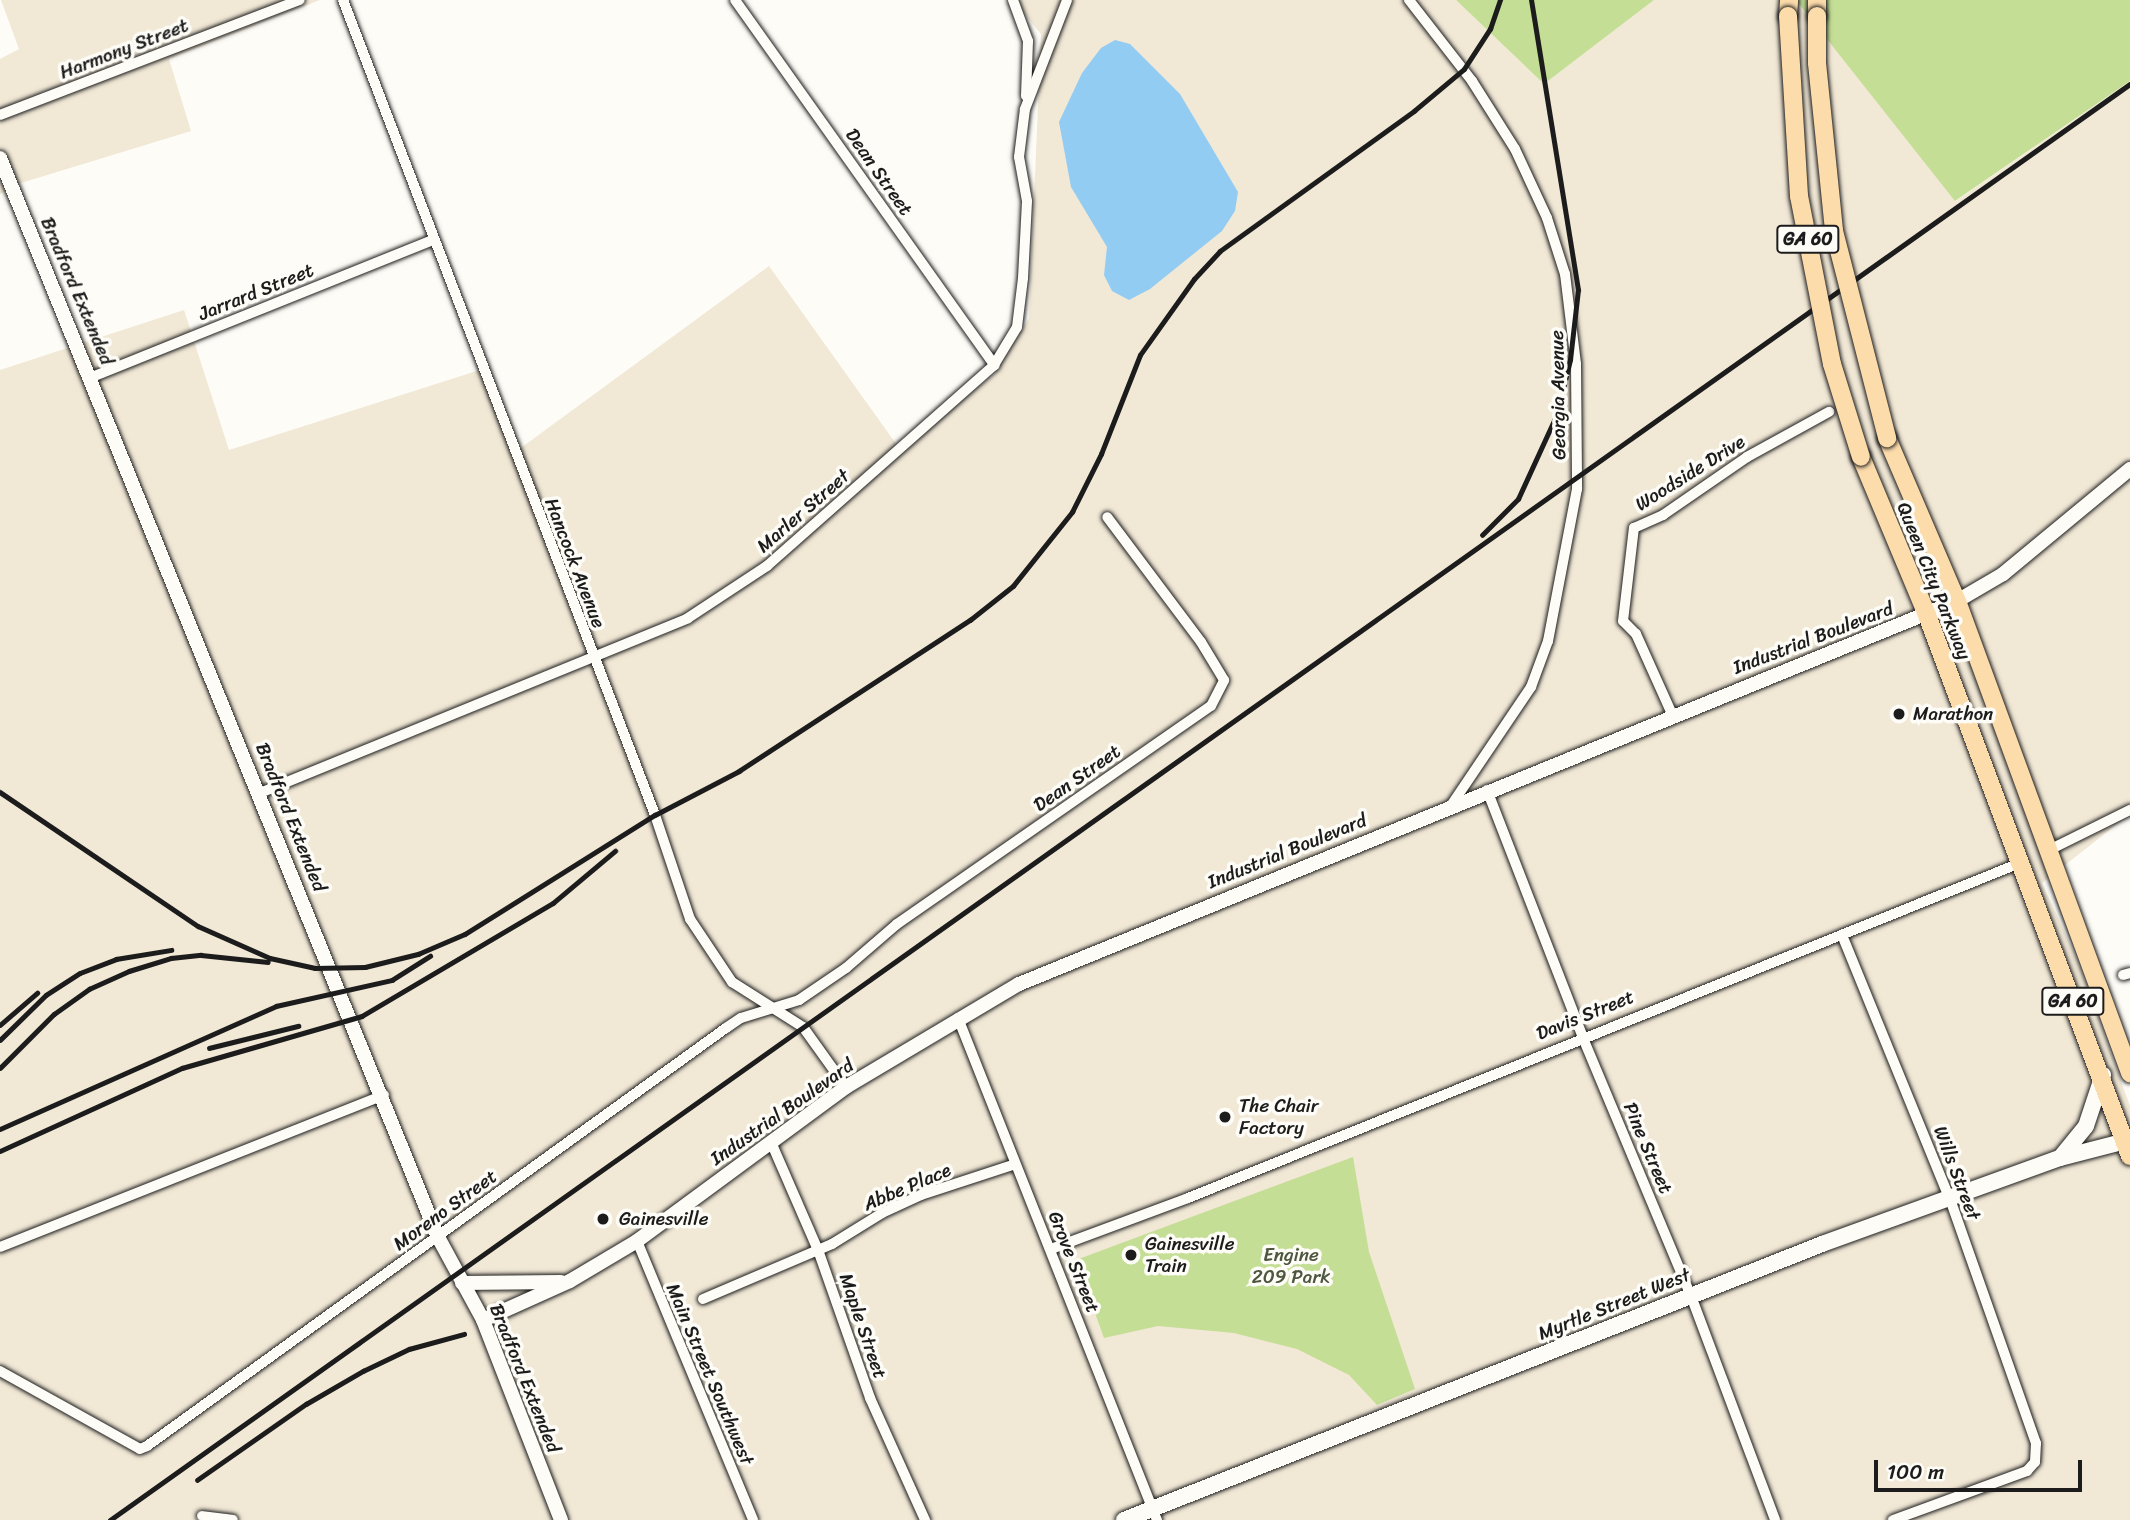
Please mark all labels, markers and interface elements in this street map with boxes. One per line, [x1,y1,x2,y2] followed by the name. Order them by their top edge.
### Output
[57,14,191,84] street label: Harmony Street
[841,124,917,220] street label: Dean Street
[36,214,118,368] street label: Bradford Extended
[1775,225,1841,254] road number: GA 60
[195,259,317,325] street label: Jarrard Street
[1545,330,1571,460] street label: Georgia Avenue
[1631,430,1749,516] street label: Woodside Drive
[752,464,854,558] street label: Marler Street
[540,495,610,631] street label: Hancock Avenue
[1892,499,1976,663] street label: Queen City Parkway
[1730,597,1896,679] street label: Industrial Boulevard
[1913,703,1993,725] place label: Marathon
[1891,706,1907,722] marker: Marathon
[251,739,331,895] street label: Bradford Extended
[1029,740,1125,816] street label: Dean Street
[1204,809,1370,893] street label: Industrial Boulevard
[1533,985,1637,1045] street label: Davis Street
[2040,986,2106,1016] road number: GA 60
[706,1054,858,1170] street label: Industrial Boulevard
[1239,1095,1319,1139] place label: The Chair Factory
[1619,1099,1677,1197] street label: Pine Street
[1217,1109,1233,1125] marker: The Chair Factory
[1929,1123,1985,1223] street label: Wills Street
[860,1158,954,1216] street label: Abbe Place
[389,1165,501,1255] street label: Moreno Street
[619,1208,708,1230] place label: Gainesville
[1043,1208,1105,1316] street label: Grove Street
[593,1209,613,1229] marker: Gainesville
[1145,1233,1234,1277] place label: Gainesville Train
[1252,1244,1330,1288] park label: Engine 209 Park
[1123,1247,1139,1263] marker: Gainesville Train
[1534,1263,1694,1345] street label: Myrtle Street West
[834,1270,892,1382] street label: Maple Street
[661,1280,759,1468] street label: Main Street Southwest
[485,1300,565,1456] street label: Bradford Extended
[1878,1446,2086,1490] scale bar
[1887,1453,1944,1491] text: 100 m

